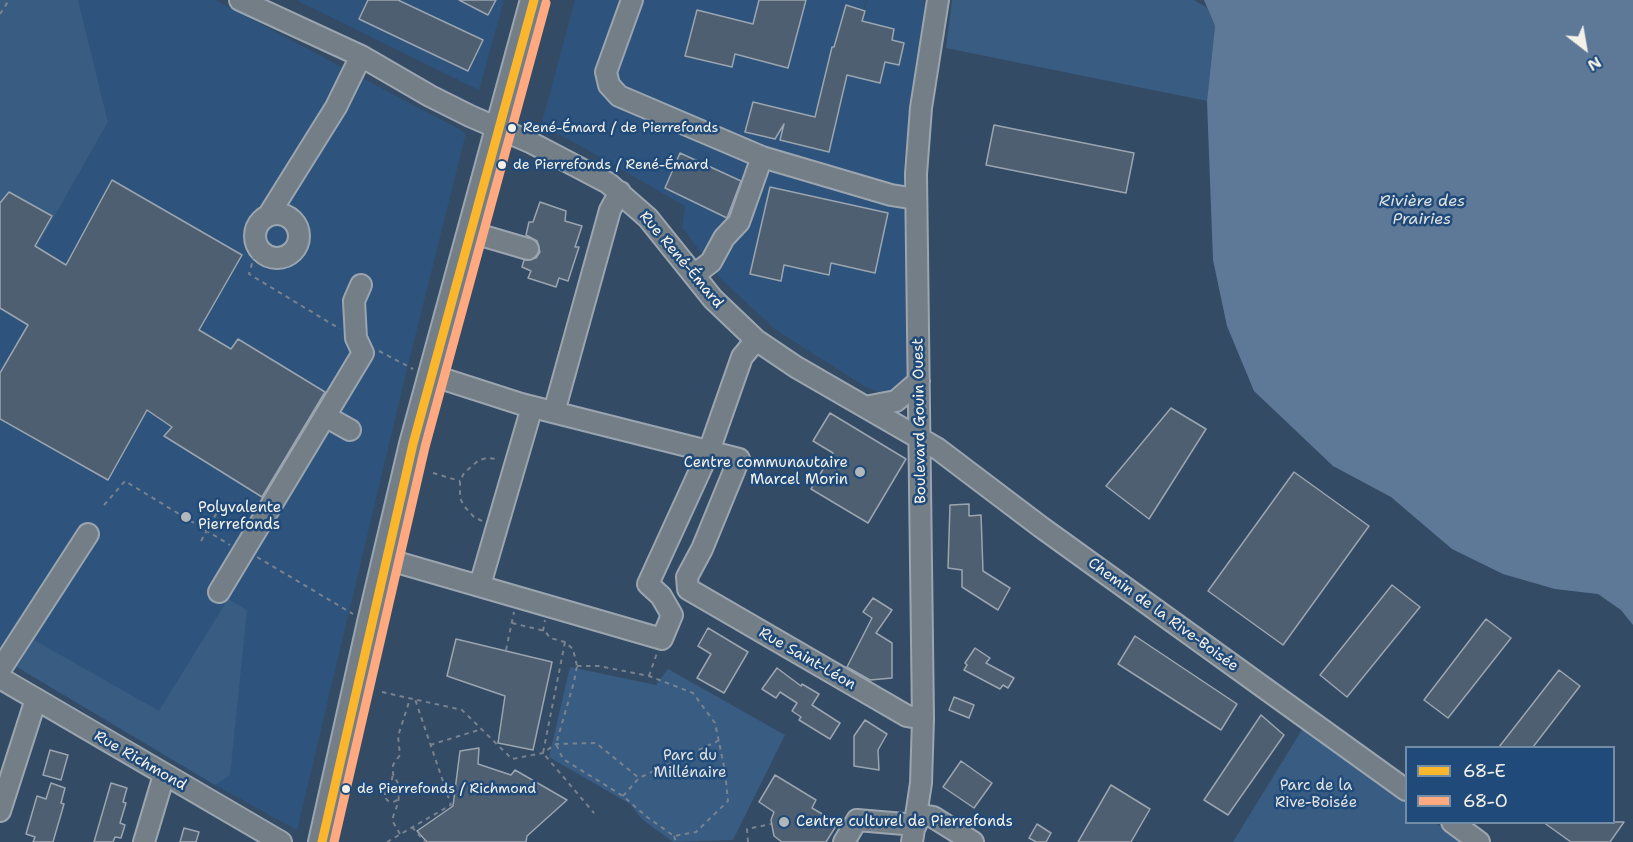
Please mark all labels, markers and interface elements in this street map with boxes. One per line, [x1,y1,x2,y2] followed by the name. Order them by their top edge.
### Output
[1555,18,1615,78] north arrow
[1584,52,1605,76] text: N
[523,120,719,136] place label: René-Émard / de Pierrefonds
[506,122,518,134] marker: René-Émard / de Pierrefonds
[513,157,709,173] place label: de Pierrefonds / René-Émard
[496,159,508,171] marker: de Pierrefonds / René-Émard
[1379,192,1465,230] water label: Rivière des Prairies
[635,208,727,312] street label: Rue René-Émard
[910,338,930,504] street label: Boulevard Gouin Ouest
[684,454,848,489] place label: Centre communautaire Marcel Morin
[853,465,867,479] marker: Centre communautaire Marcel Morin
[198,499,281,534] place label: Polyvalente Pierrefonds
[179,510,193,524] marker: Polyvalente Pierrefonds
[1084,554,1242,676] street label: Chemin de la Rive-Boisée
[755,624,859,694] street label: Rue Saint-Léon
[91,727,189,795] street label: Rue Richmond
[1405,746,1615,824] legend
[654,747,726,782] park label: Parc du Millénaire
[1463,759,1506,783] text: 68-E
[1275,777,1357,812] park label: Parc de la Rive-Boisée
[357,781,536,797] place label: de Pierrefonds / Richmond
[340,783,352,795] marker: de Pierrefonds / Richmond
[1463,789,1508,813] text: 68-O
[796,813,1013,831] place label: Centre culturel de Pierrefonds
[777,815,791,829] marker: Centre culturel de Pierrefonds

